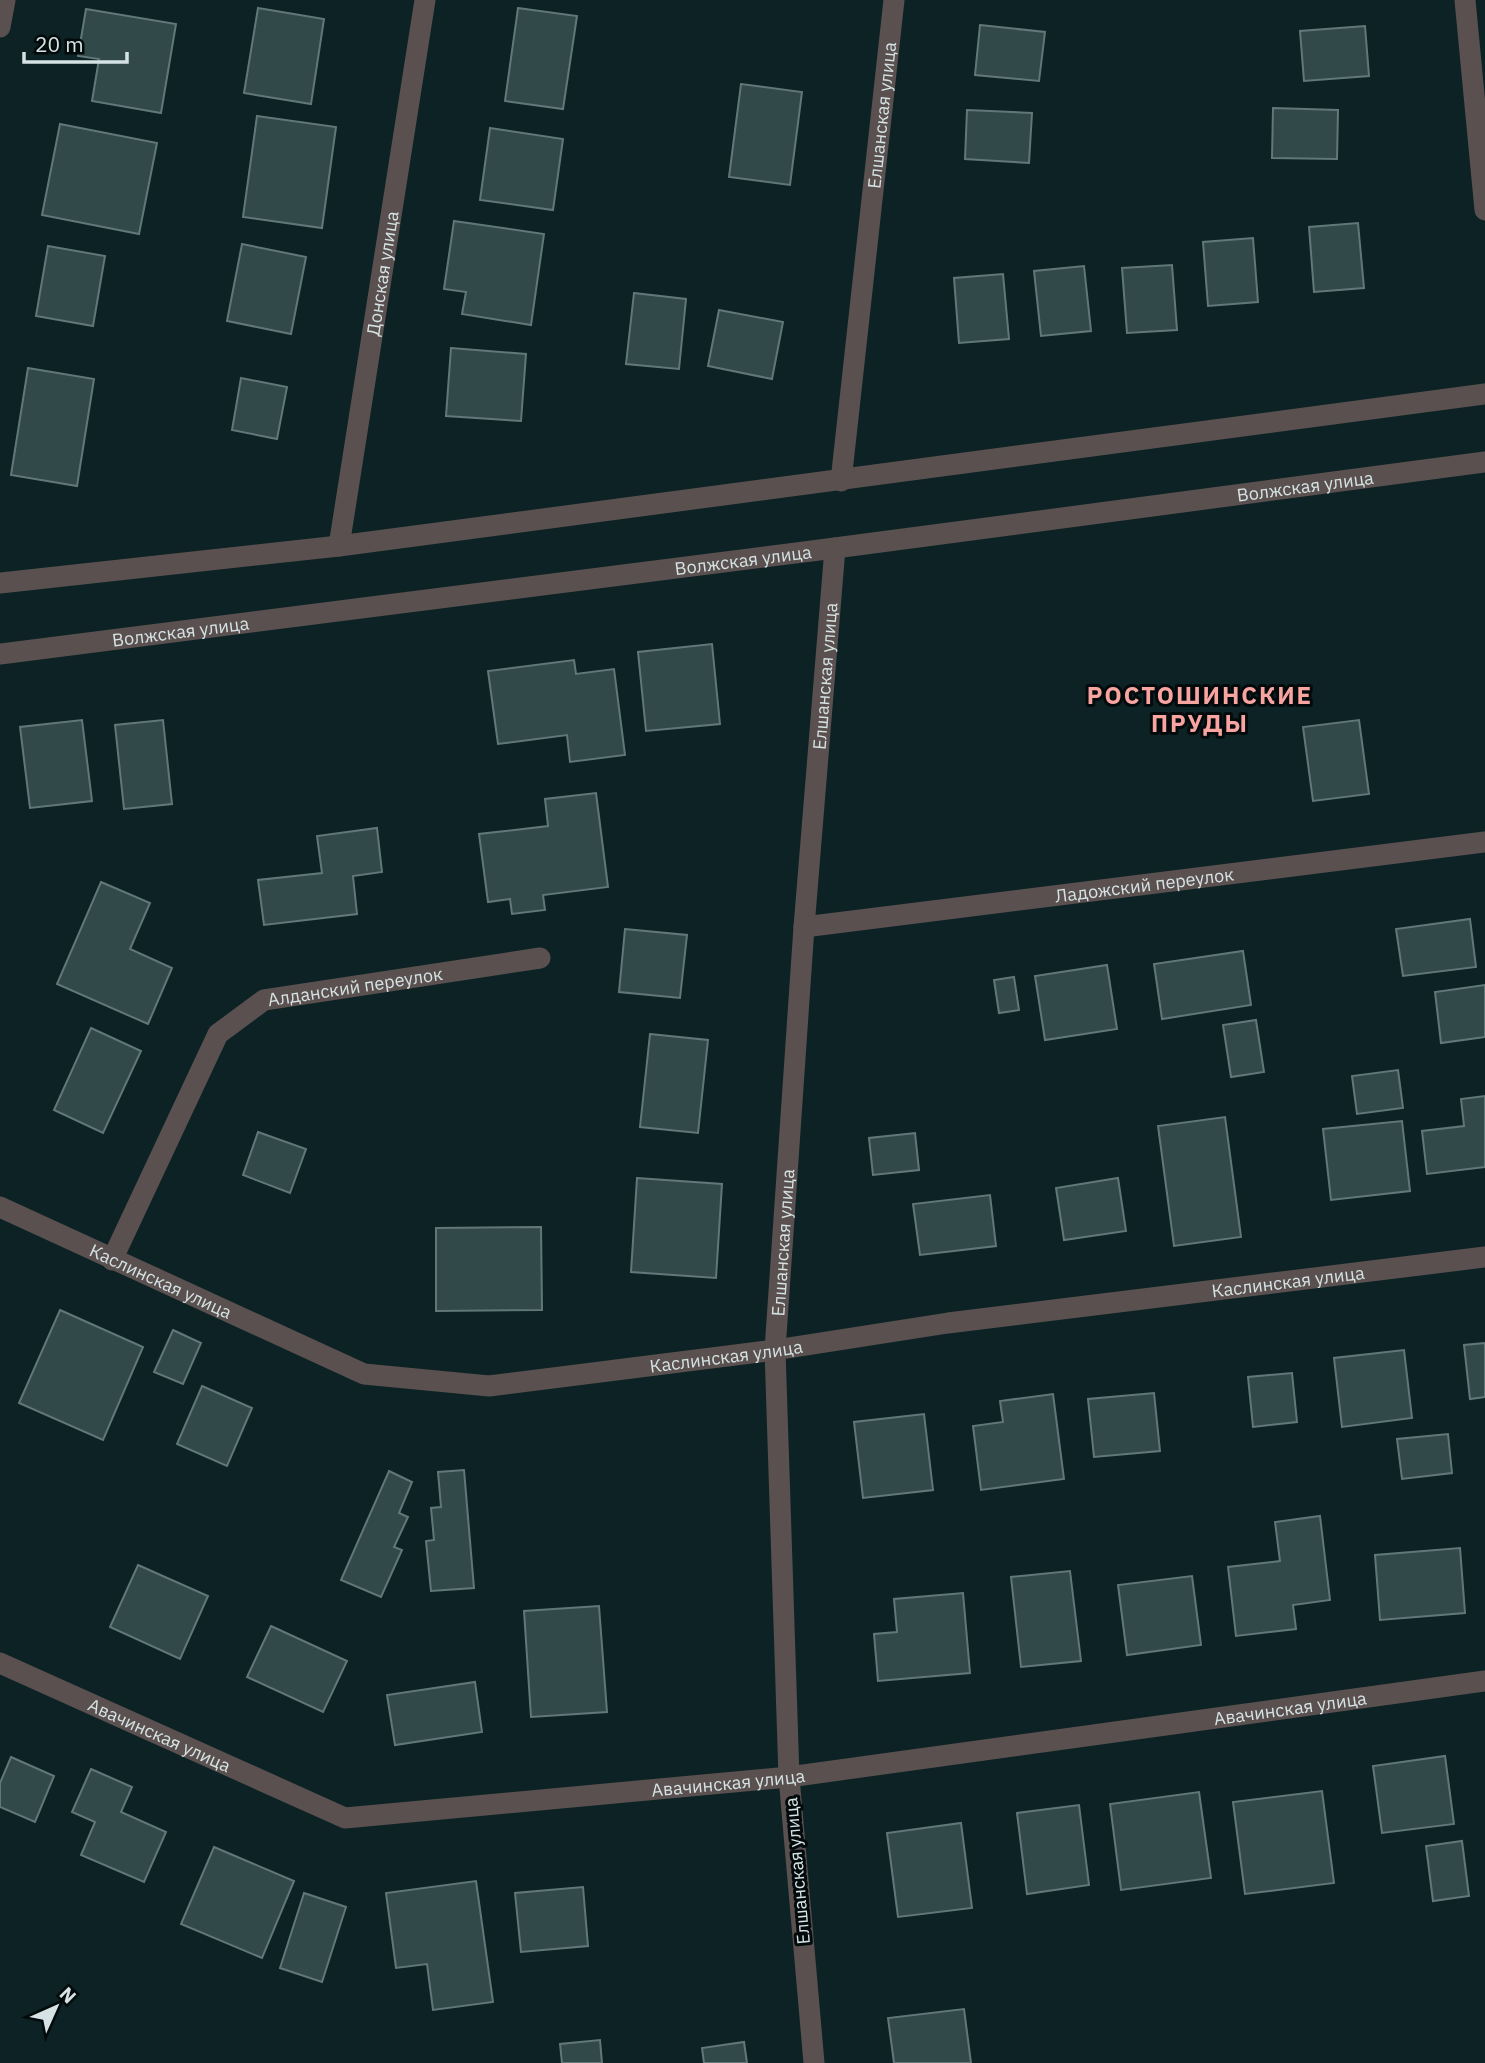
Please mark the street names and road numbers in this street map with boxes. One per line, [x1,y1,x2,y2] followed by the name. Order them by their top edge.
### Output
[862,40,901,190] street label: Елшанская улица
[361,209,403,337] street label: Донская улица
[1235,465,1375,506] street label: Волжская улица
[673,540,813,580] street label: Волжская улица
[807,601,842,751] street label: Елшанская улица
[111,611,251,651] street label: Волжская улица
[1054,862,1235,907] street label: Ладожский переулок
[266,961,444,1011] street label: Алданский переулок
[766,1168,799,1317] street label: Елшанская улица
[86,1238,236,1324] street label: Каслинская улица
[1210,1260,1366,1302] street label: Каслинская улица
[648,1334,805,1377] street label: Каслинская улица
[1212,1686,1368,1730] street label: Авачинская улица
[85,1693,235,1777] street label: Авачинская улица
[650,1763,807,1801] street label: Авачинская улица
[779,1796,815,1945] street label: Елшанская улица

